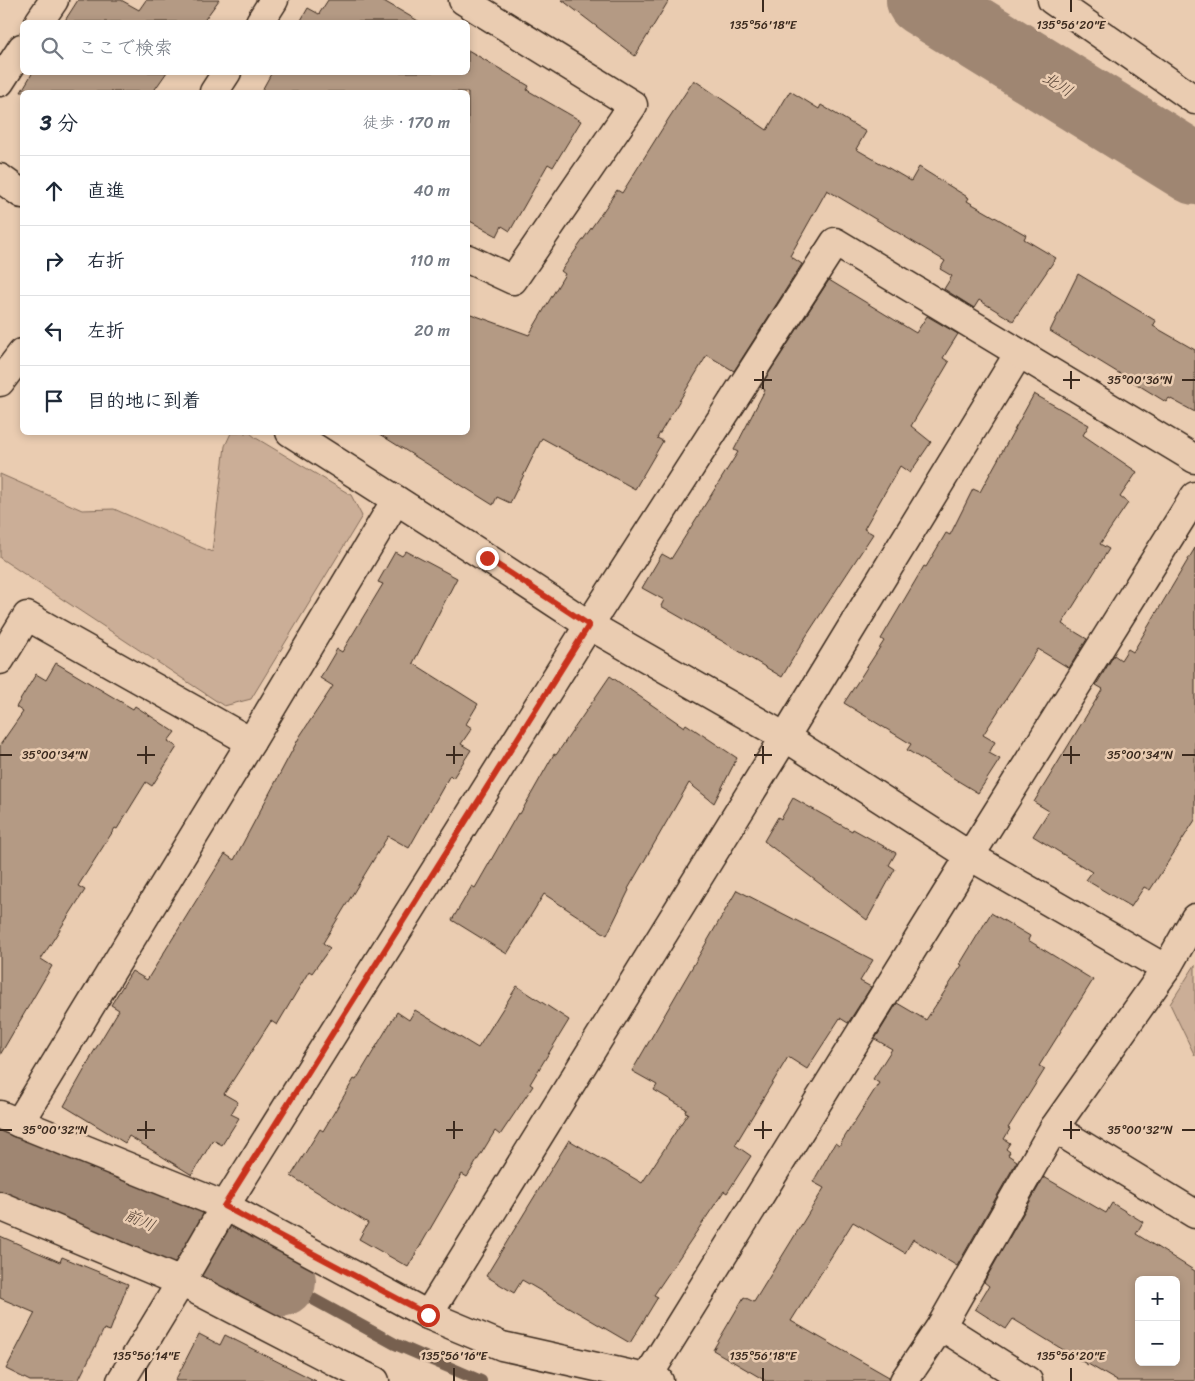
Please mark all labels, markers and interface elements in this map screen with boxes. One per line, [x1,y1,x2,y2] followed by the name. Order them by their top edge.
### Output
[730,14,798,36] text: 135°56'18"E
[1037,14,1107,36] text: 135°56'20"E
[20,20,470,75] search box
[78,31,173,64] text: ここで検索
[38,34,66,62] icon: search
[1037,63,1079,105] water label: 北川
[40,104,78,142] text: 3 分
[363,108,450,137] text: 徒歩 · 170 m
[87,174,125,207] text: 直進
[413,176,450,205] text: 40 m
[40,177,68,205] icon: ahead
[87,244,125,277] text: 右折
[410,246,450,275] text: 110 m
[40,247,68,275] icon: right
[87,314,125,347] text: 左折
[414,316,450,345] text: 20 m
[40,317,68,345] icon: left
[1107,369,1173,391] text: 35°00'36"N
[87,384,201,417] text: 目的地に到着
[40,387,68,415] icon: arrive
[476,547,499,570] route end
[22,744,89,766] text: 35°00'34"N
[1107,744,1174,766] text: 35°00'34"N
[22,1119,88,1141] text: 35°00'32"N
[1107,1119,1173,1141] text: 35°00'32"N
[119,1200,161,1240] water label: 前川
[1135,1276,1180,1366] map controls
[1135,1276,1180,1321] button: +
[417,1304,440,1327] route start
[1135,1321,1180,1366] button: −
[112,1345,181,1367] text: 135°56'14"E
[421,1345,489,1367] text: 135°56'16"E
[730,1345,798,1367] text: 135°56'18"E
[1037,1345,1107,1367] text: 135°56'20"E

